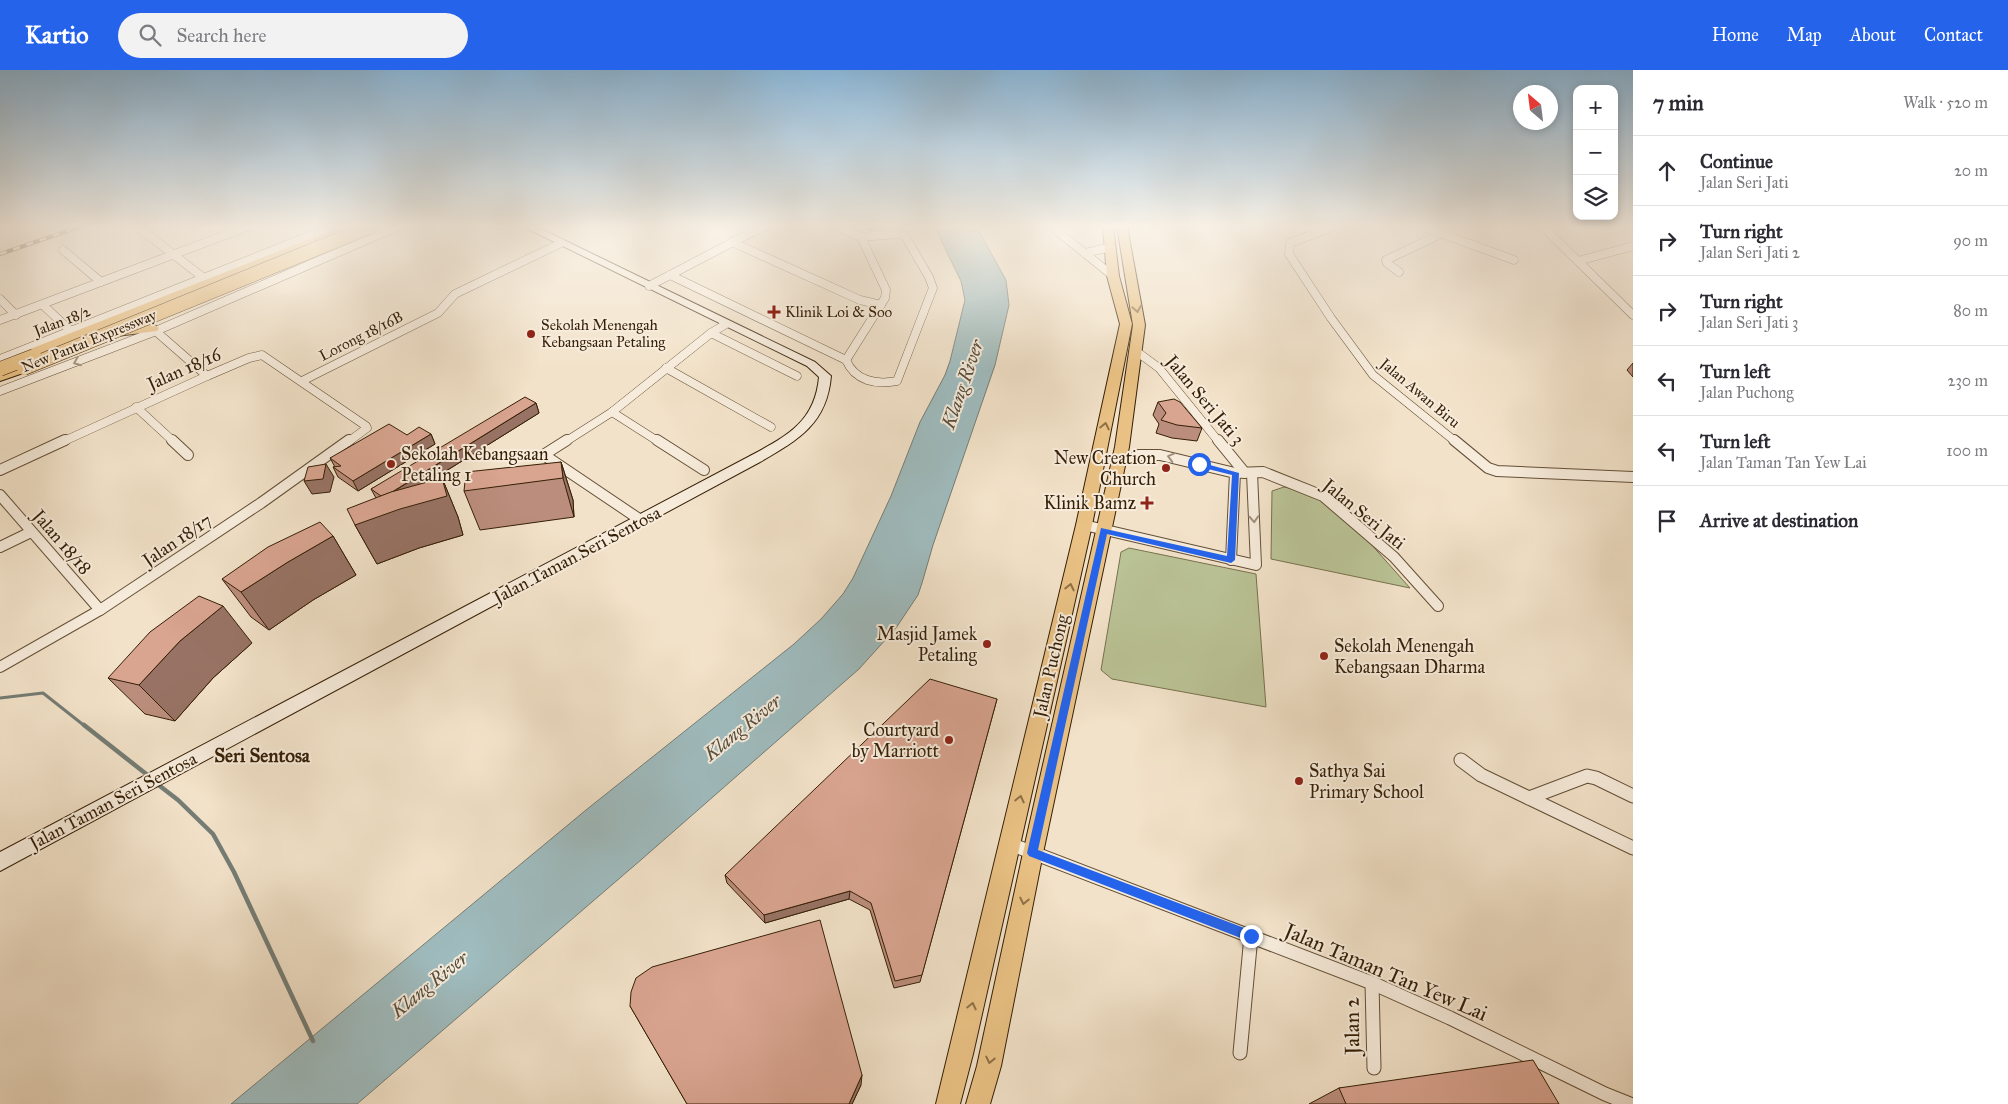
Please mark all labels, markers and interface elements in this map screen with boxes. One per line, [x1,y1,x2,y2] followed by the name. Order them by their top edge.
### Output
[118,13,468,58] search box
[25,20,88,50] text: Kartio
[136,21,164,49] icon: search
[176,24,266,47] text: Search here
[1712,24,1759,46] text: Home
[1787,24,1822,46] text: Map
[1850,24,1896,46] text: About
[1924,24,1983,46] text: Contact
[1513,85,1558,130] north arrow
[1573,85,1618,220] map controls
[1573,85,1618,130] button: +
[1653,90,1704,116] text: 7 min
[1903,93,1988,112] text: Walk · 520 m
[1573,130,1618,175] button: −
[1700,150,1773,173] text: Continue
[1653,157,1681,185] icon: ahead
[1954,161,1988,180] text: 20 m
[1700,173,1789,192] text: Jalan Seri Jati
[1573,175,1618,220] button: layers
[1700,220,1783,243] text: Turn right
[1653,227,1681,255] icon: right
[1953,231,1988,250] text: 90 m
[1700,243,1800,262] text: Jalan Seri Jati 2
[1700,290,1783,313] text: Turn right
[1653,297,1681,325] icon: right
[1953,301,1988,320] text: 80 m
[29,302,94,342] street label: Jalan 18/2
[785,303,893,321] place label: Klinik Loi & Soo
[1131,304,1141,313] one-way arrow
[19,305,160,376] street label: New Pantai Expressway
[767,305,781,319] marker: Klinik Loi & Soo
[316,307,406,365] street label: Lorong 18/16B
[1700,313,1799,332] text: Jalan Seri Jati 3
[541,316,666,351] place label: Sekolah Menengah Kebangsaan Petaling
[525,328,537,340] marker: Sekolah Menengah Kebangsaan Petaling
[936,336,989,433] water label: Klang River
[142,343,225,397] street label: Jalan 18/16
[1159,349,1249,450] street label: Jalan Seri Jati 3
[1374,353,1464,432] street label: Jalan Awan Biru
[73,355,82,366] one-way arrow
[1700,360,1770,383] text: Turn left
[1653,367,1681,395] icon: left
[1948,371,1988,390] text: 230 m
[1700,383,1794,402] text: Jalan Puchong
[1099,421,1109,430] one-way arrow
[1700,430,1770,453] text: Turn left
[1653,437,1681,465] icon: left
[1946,441,1988,460] text: 100 m
[401,443,549,487] place label: Sekolah Kebangsaan Petaling 1
[1054,447,1156,490] place label: New Creation Church
[1167,453,1175,463] one-way arrow
[1188,453,1211,476] route start
[1700,453,1867,472] text: Jalan Taman Tan Yew Lai
[385,458,397,470] marker: Sekolah Kebangsaan Petaling 1
[1160,462,1172,474] marker: New Creation Church
[1316,473,1410,555] street label: Jalan Seri Jati
[1044,492,1136,514] place label: Klinik Bamz
[1140,496,1154,510] marker: Klinik Bamz
[488,501,665,610] street label: Jalan Taman Seri Sentosa
[26,504,96,580] street label: Jalan 18/18
[1653,507,1681,535] icon: arrive
[137,509,216,573] street label: Jalan 18/17
[1700,509,1858,532] text: Arrive at destination
[1249,516,1259,523] one-way arrow
[1064,582,1075,591] one-way arrow
[1028,612,1075,722] street label: Jalan Puchong
[877,623,978,667] place label: Masjid Jamek Petaling
[1334,635,1486,679] place label: Sekolah Menengah Kebangsaan Dharma
[981,638,993,650] marker: Masjid Jamek Petaling
[1318,650,1330,662] marker: Sekolah Menengah Kebangsaan Dharma
[698,689,786,766] water label: Klang River
[852,719,940,762] place label: Courtyard by Marriott
[943,734,955,746] marker: Courtyard by Marriott
[214,744,311,767] district label: Seri Sentosa
[24,747,201,856] street label: Jalan Taman Seri Sentosa
[1309,760,1424,803] place label: Sathya Sai Primary School
[1293,775,1305,787] marker: Sathya Sai Primary School
[1014,794,1025,803] one-way arrow
[1019,896,1030,905] one-way arrow
[1278,917,1492,1027] street label: Jalan Taman Tan Yew Lai
[1240,925,1263,948] route end
[385,946,473,1023] water label: Klang River
[1338,996,1366,1057] street label: Jalan 2
[966,1001,977,1010] one-way arrow
[985,1055,996,1064] one-way arrow

